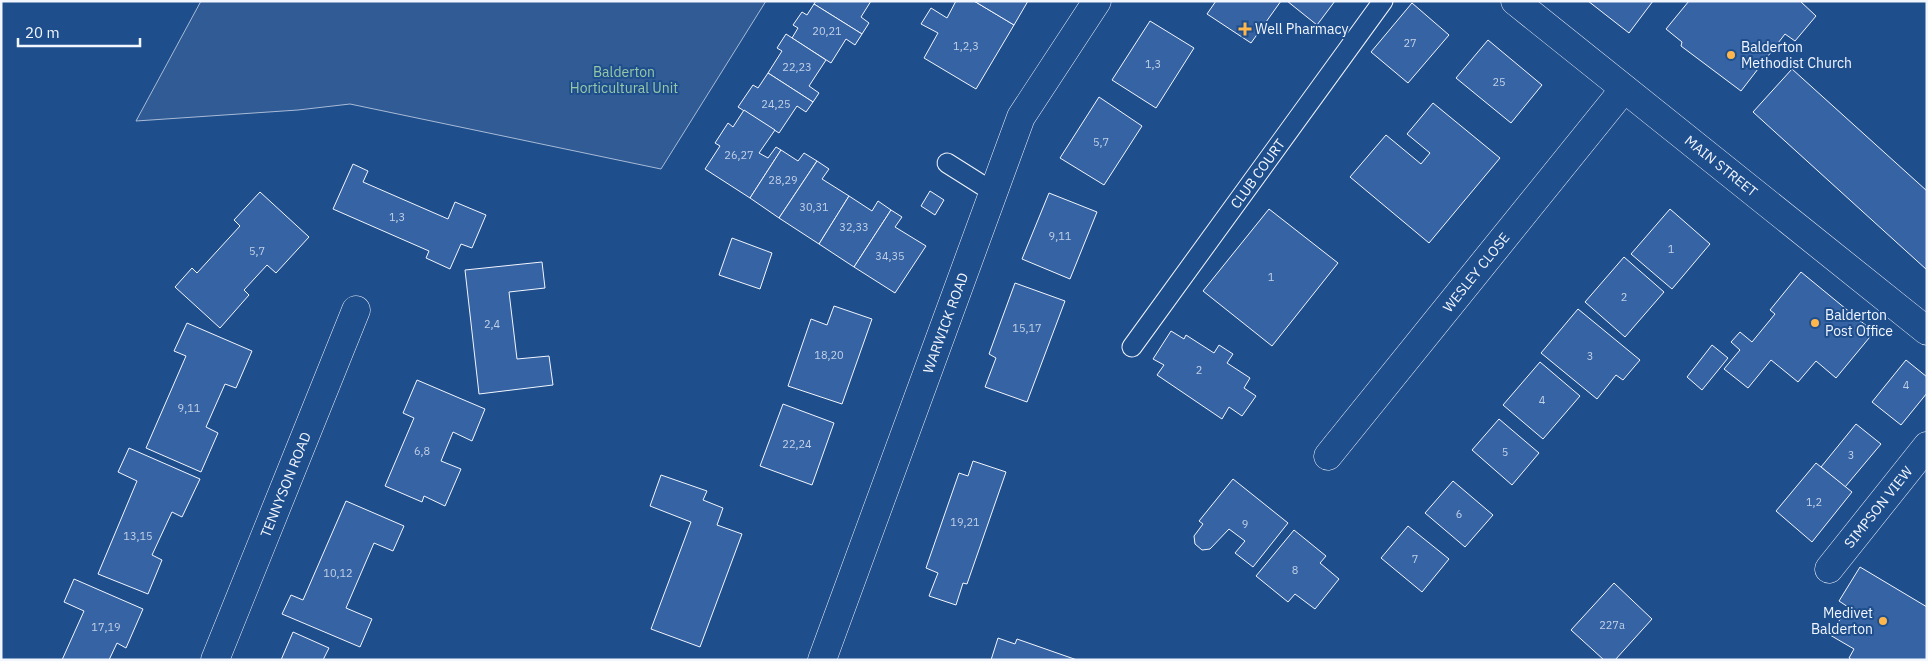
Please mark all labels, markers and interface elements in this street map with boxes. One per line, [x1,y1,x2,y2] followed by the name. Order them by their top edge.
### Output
[18,15,140,47] scale bar
[1255,20,1349,38] place label: Well Pharmacy
[25,23,60,42] text: 20 m
[1239,23,1251,35] marker: Well Pharmacy
[812,24,842,38] house number: 20,21
[1403,36,1417,50] house number: 27
[1741,38,1852,72] place label: Balderton Methodist Church
[953,39,979,53] house number: 1,2,3
[1725,49,1737,61] marker: Balderton Methodist Church
[1145,57,1161,71] house number: 1,3
[782,60,812,74] house number: 22,23
[570,63,678,97] park label: Balderton Horticultural Unit
[1492,75,1506,89] house number: 25
[761,97,791,111] house number: 24,25
[1681,131,1761,201] street label: MAIN STREET
[1093,135,1109,149] house number: 5,7
[1226,135,1289,212] street label: CLUB COURT
[724,148,754,162] house number: 26,27
[768,173,798,187] house number: 28,29
[799,200,829,214] house number: 30,31
[389,210,405,224] house number: 1,3
[839,220,869,234] house number: 32,33
[1049,229,1072,243] house number: 9,11
[1439,229,1514,316] street label: WESLEY CLOSE
[1668,242,1675,256] house number: 1
[249,244,265,258] house number: 5,7
[875,249,905,263] house number: 34,35
[919,270,972,376] street label: WARWICK ROAD
[1268,270,1275,284] house number: 1
[1621,290,1627,304] house number: 2
[1825,306,1893,340] place label: Balderton Post Office
[484,317,500,331] house number: 2,4
[1809,317,1821,329] marker: Balderton Post Office
[1012,321,1042,335] house number: 15,17
[814,348,844,362] house number: 18,20
[1587,349,1593,363] house number: 3
[1196,363,1202,377] house number: 2
[1903,378,1910,392] house number: 4
[1539,393,1546,407] house number: 4
[178,401,201,415] house number: 9,11
[256,429,315,540] street label: TENNYSON ROAD
[782,437,812,451] house number: 22,24
[414,444,430,458] house number: 6,8
[1502,445,1508,459] house number: 5
[1848,448,1854,462] house number: 3
[1840,462,1917,552] street label: SIMPSON VIEW
[1806,495,1822,509] house number: 1,2
[1456,507,1462,521] house number: 6
[950,515,980,529] house number: 19,21
[1242,517,1248,531] house number: 9
[123,529,153,543] house number: 13,15
[1412,552,1418,566] house number: 7
[1292,563,1298,577] house number: 8
[323,566,353,580] house number: 10,12
[1811,604,1873,638] place label: Medivet Balderton
[1877,615,1889,627] marker: Medivet Balderton
[1599,618,1625,632] house number: 227a
[91,620,121,634] house number: 17,19

